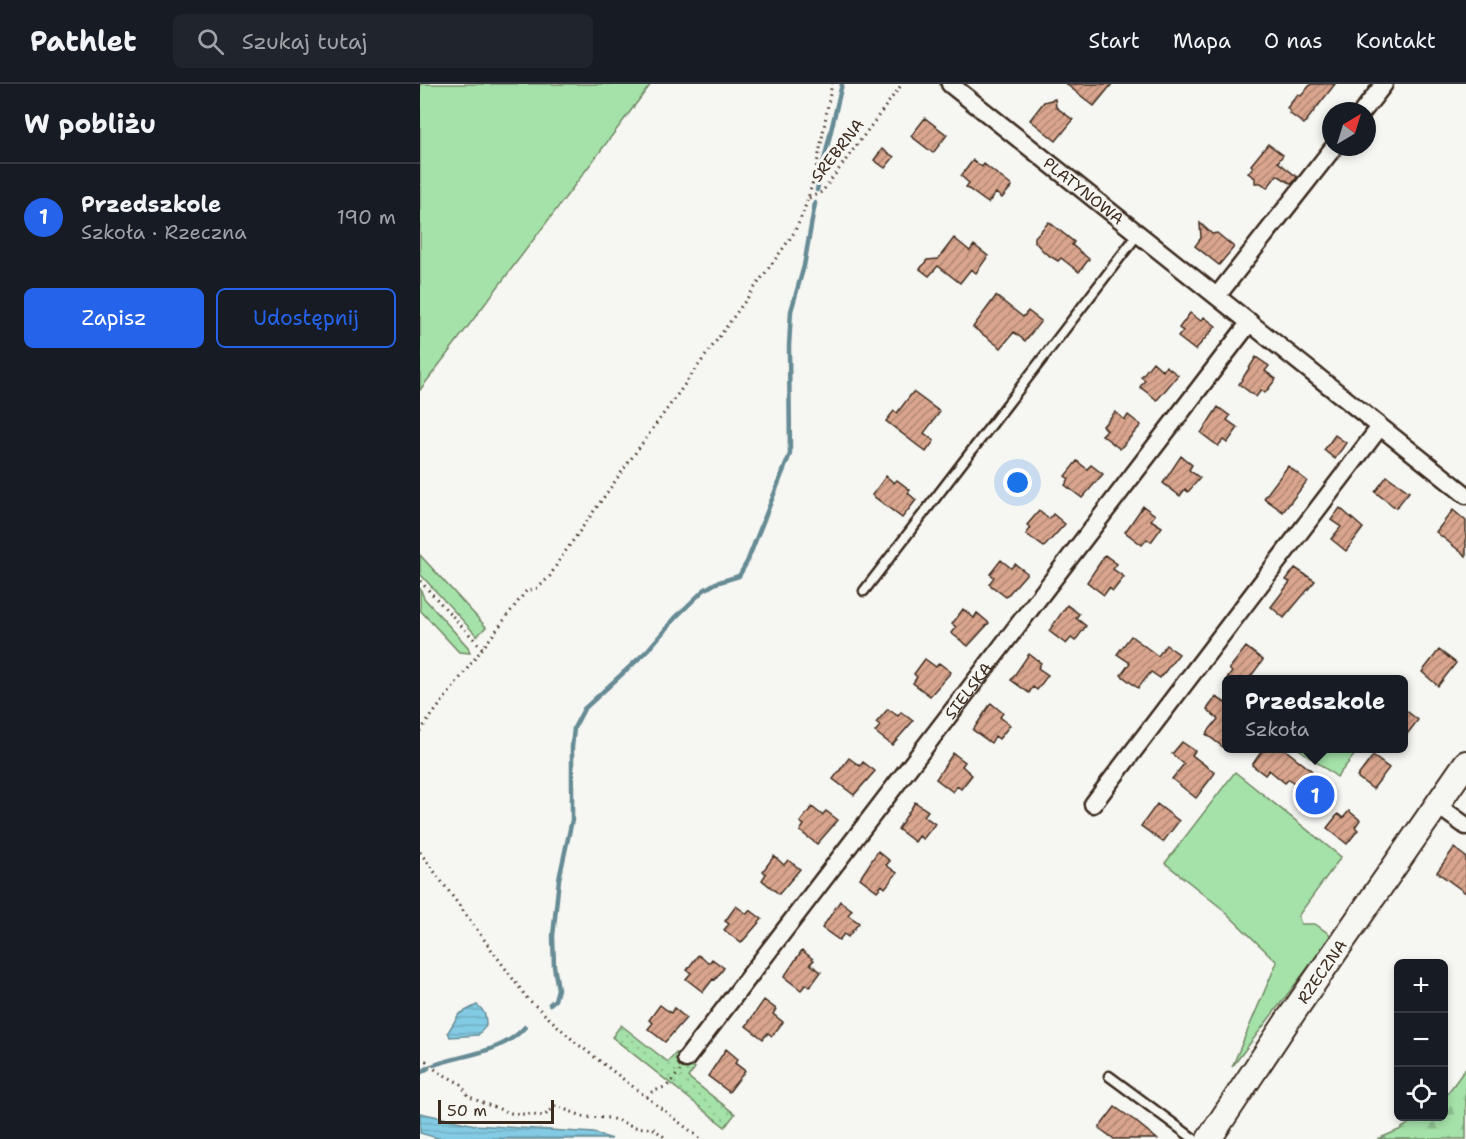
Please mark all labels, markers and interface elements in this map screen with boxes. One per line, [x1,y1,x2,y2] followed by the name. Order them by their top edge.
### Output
[173,14,593,68] search box
[30,22,137,60] text: Pathlet
[194,25,227,58] icon: search
[242,27,367,56] text: Szukaj tutaj
[1089,27,1140,55] text: Start
[1173,27,1231,55] text: Mapa
[1264,27,1323,55] text: O nas
[1356,27,1436,55] text: Kontakt
[1322,102,1376,156] north arrow
[24,106,156,141] text: W pobliżu
[806,114,869,186] street label: SREBRNA
[1039,152,1128,229] street label: PLATYNOWA
[81,190,221,219] text: Przedszkole
[39,204,48,230] text: 1
[337,204,396,230] text: 190 m
[81,219,247,245] text: Szkoła · Rzeczna
[24,288,204,348] button: Zapisz
[216,288,396,348] button: Udostępnij
[1003,468,1032,497] your location
[940,658,997,724] street label: SIELSKA
[1222,675,1408,753] popup
[1245,687,1385,716] text: Przedszkole
[1245,716,1309,742] text: Szkoła
[1296,772,1334,818] pin: 1
[1293,936,1352,1008] street label: RZECZNA
[1394,959,1448,1121] map controls
[1394,959,1448,1013] button: +
[1394,1013,1448,1067] button: −
[1394,1067,1448,1121] button: locate
[438,1097,554,1124] scale bar
[447,1100,487,1121] text: 50 m

